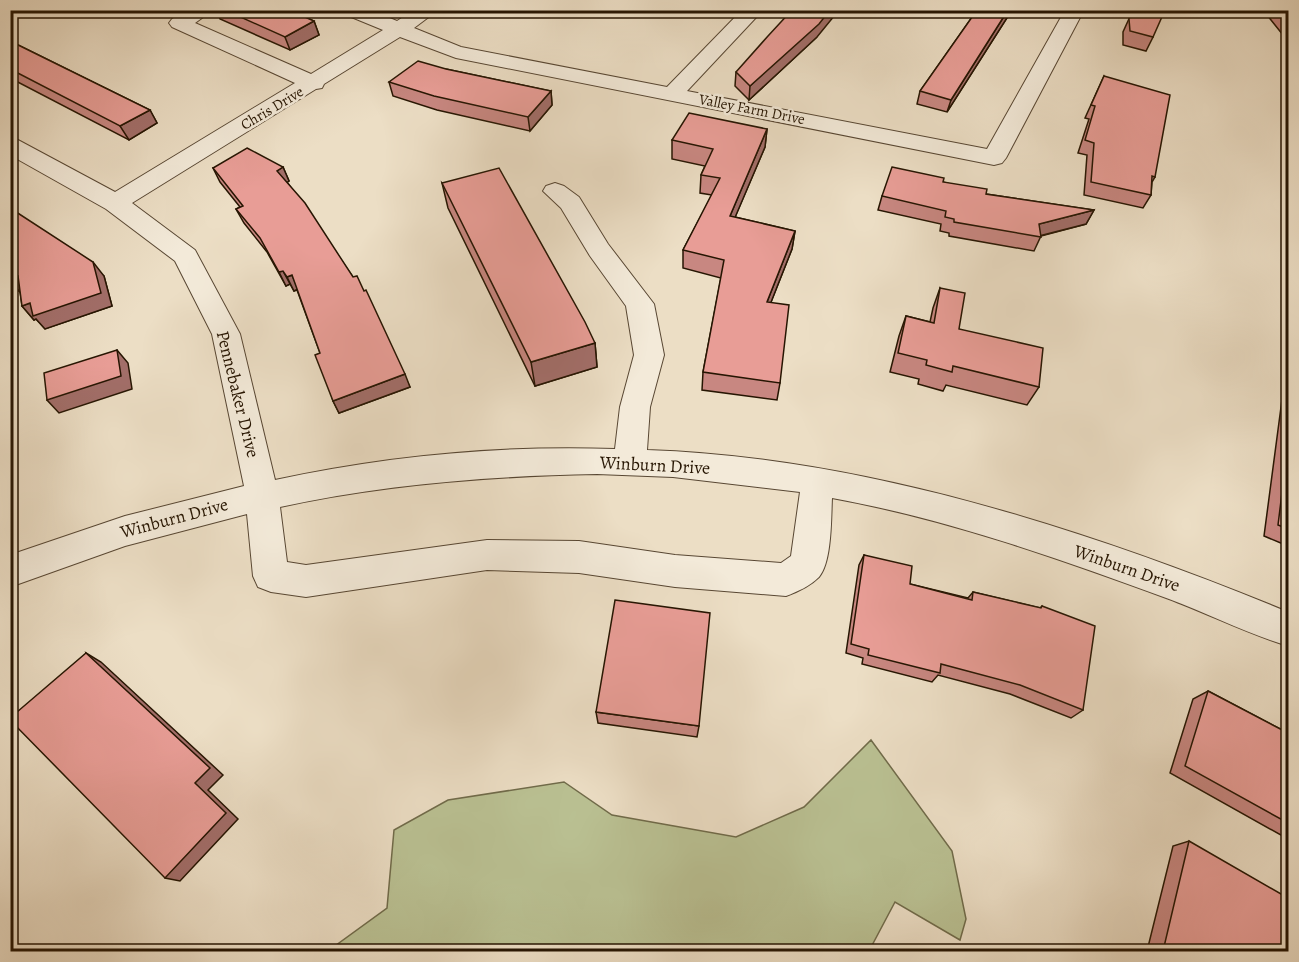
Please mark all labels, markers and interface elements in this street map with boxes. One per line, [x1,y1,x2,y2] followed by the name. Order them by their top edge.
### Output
[237,81,307,135] street label: Chris Drive
[696,89,807,129] street label: Valley Farm Drive
[211,328,265,460] street label: Pennebaker Drive
[598,450,711,480] street label: Winburn Drive
[117,492,231,544] street label: Winburn Drive
[1070,538,1183,597] street label: Winburn Drive

